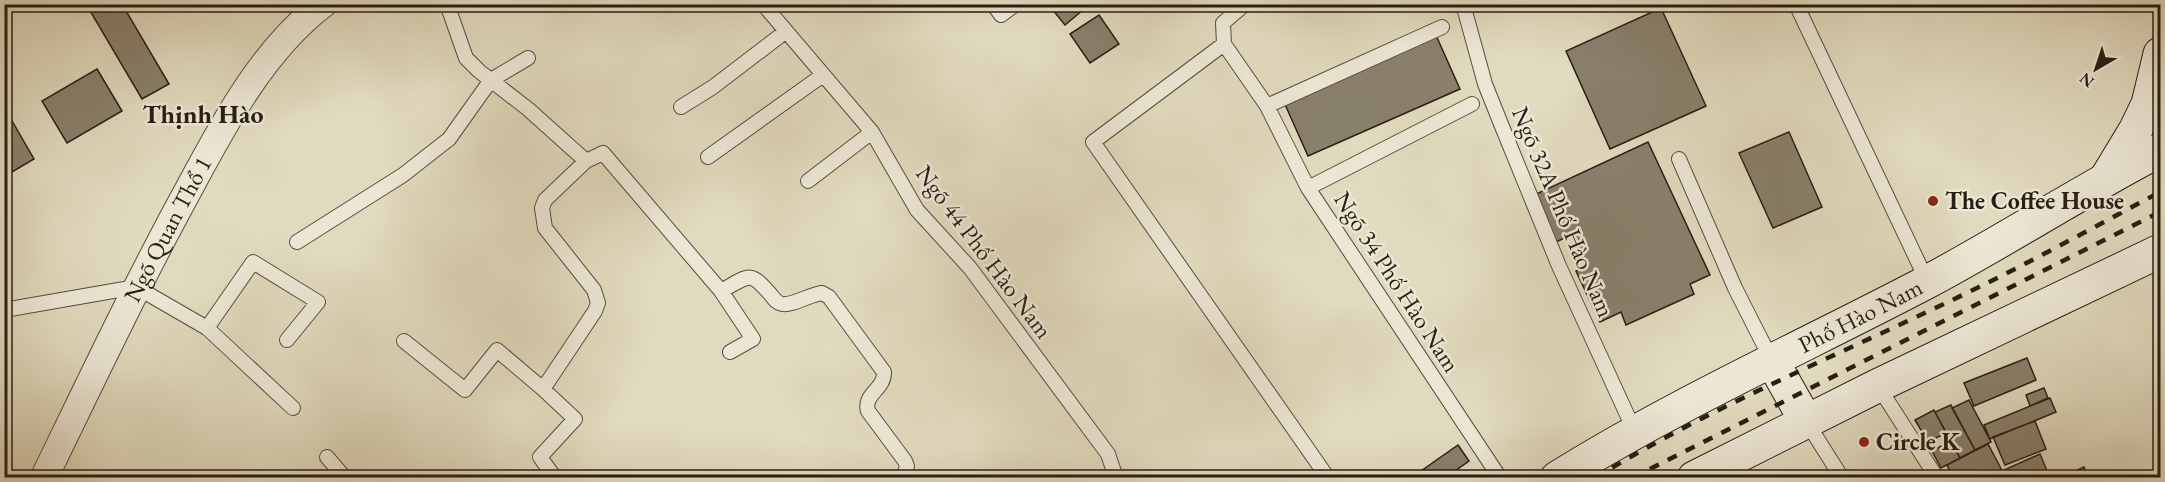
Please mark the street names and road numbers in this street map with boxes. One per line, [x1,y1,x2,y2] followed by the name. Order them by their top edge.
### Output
[1505,102,1622,322] street label: Ngõ 32A Phố Hào Nam
[116,151,218,307] street label: Ngõ Quan Thổ 1
[909,159,1060,345] street label: Ngõ 44 Phố Hào Nam
[1327,186,1468,378] street label: Ngõ 34 Phố Hào Nam
[1793,271,1928,360] street label: Phố Hào Nam

